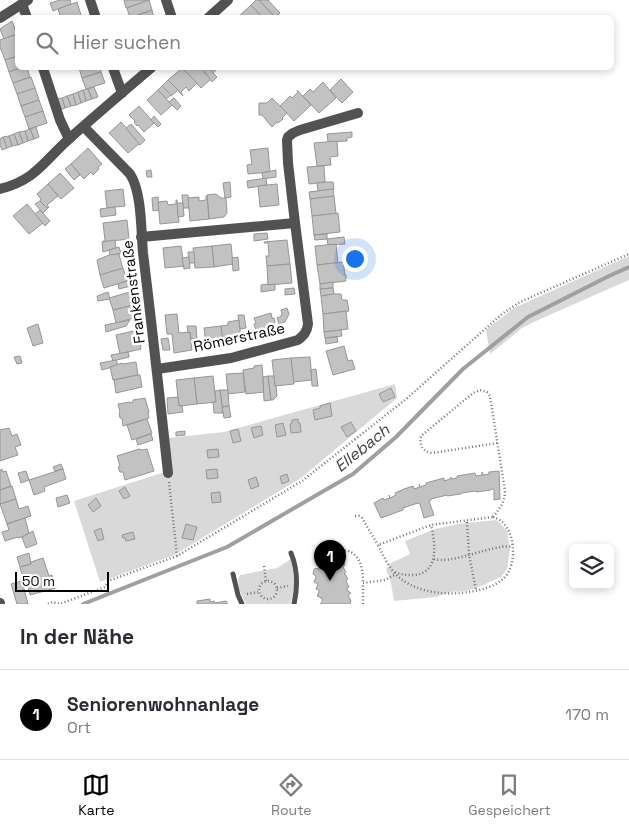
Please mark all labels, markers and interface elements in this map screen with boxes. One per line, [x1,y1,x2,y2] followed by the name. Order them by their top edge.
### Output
[15,15,614,70] search box
[33,29,61,57] icon: search
[73,30,181,55] text: Hier suchen
[117,239,149,345] street label: Frankenstraße
[342,246,368,272] your location
[192,318,287,356] street label: Römerstraße
[330,419,395,477] water label: Ellebach
[314,540,346,581] pin: 1
[569,544,614,589] map controls
[569,544,614,589] button: layers
[15,569,109,592] scale bar
[22,572,55,590] text: 50 m
[20,623,134,650] text: In der Nähe
[67,692,259,717] text: Seniorenwohnanlage
[32,704,40,725] text: 1
[565,704,609,725] text: 170 m
[67,717,91,738] text: Ort
[78,771,115,819] tab: Karte
[271,771,312,819] tab: Route
[468,771,551,819] tab: Gespeichert

